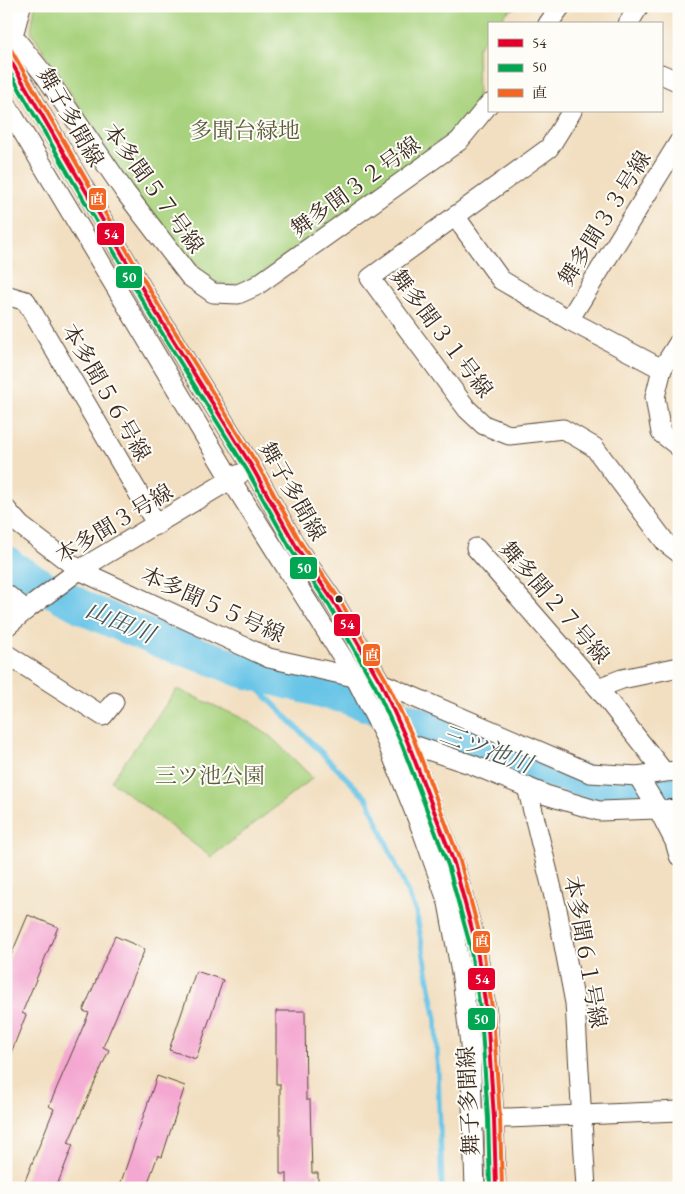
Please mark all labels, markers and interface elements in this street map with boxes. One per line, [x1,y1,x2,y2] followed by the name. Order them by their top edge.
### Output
[488,22,662,112] legend
[532,33,547,52] text: 54
[532,57,546,76] text: 50
[31,62,111,172] street label: 舞子多聞線
[532,83,547,102] text: 直
[190,116,300,145] park label: 多聞台緑地
[97,117,211,259] street label: 本多聞５７号線
[284,129,426,243] street label: 舞多聞３２号線
[551,145,658,291] street label: 舞多聞３３号線
[88,187,107,211] line badge: 直
[90,190,104,208] text: 直
[96,222,125,246] line badge: 54
[104,225,119,243] text: 54
[384,263,500,404] street label: 舞多聞３１号線
[115,265,143,289] line badge: 50
[122,268,137,286] text: 50
[56,318,158,466] street label: 本多聞５６号線
[253,436,333,546] street label: 舞子多聞線
[50,477,178,570] street label: 本多聞３号線
[493,535,616,670] street label: 舞多聞２７号線
[289,556,318,580] line badge: 50
[297,559,312,577] text: 50
[137,560,289,649] street label: 本多聞５５号線
[81,593,162,651] water label: 山田川
[334,594,344,604] unlabelled marker
[333,613,361,637] line badge: 54
[340,615,355,633] text: 54
[362,643,381,667] line badge: 直
[365,646,379,664] text: 直
[436,718,539,781] water label: 三ツ池川
[155,761,265,790] park label: 三ツ池公園
[558,874,613,1030] street label: 本多聞６１号線
[472,930,491,954] line badge: 直
[475,932,489,950] text: 直
[467,967,496,991] line badge: 54
[475,970,490,988] text: 54
[467,1007,496,1031] line badge: 50
[474,1010,489,1028] text: 50
[451,1045,486,1157] street label: 舞子多聞線

